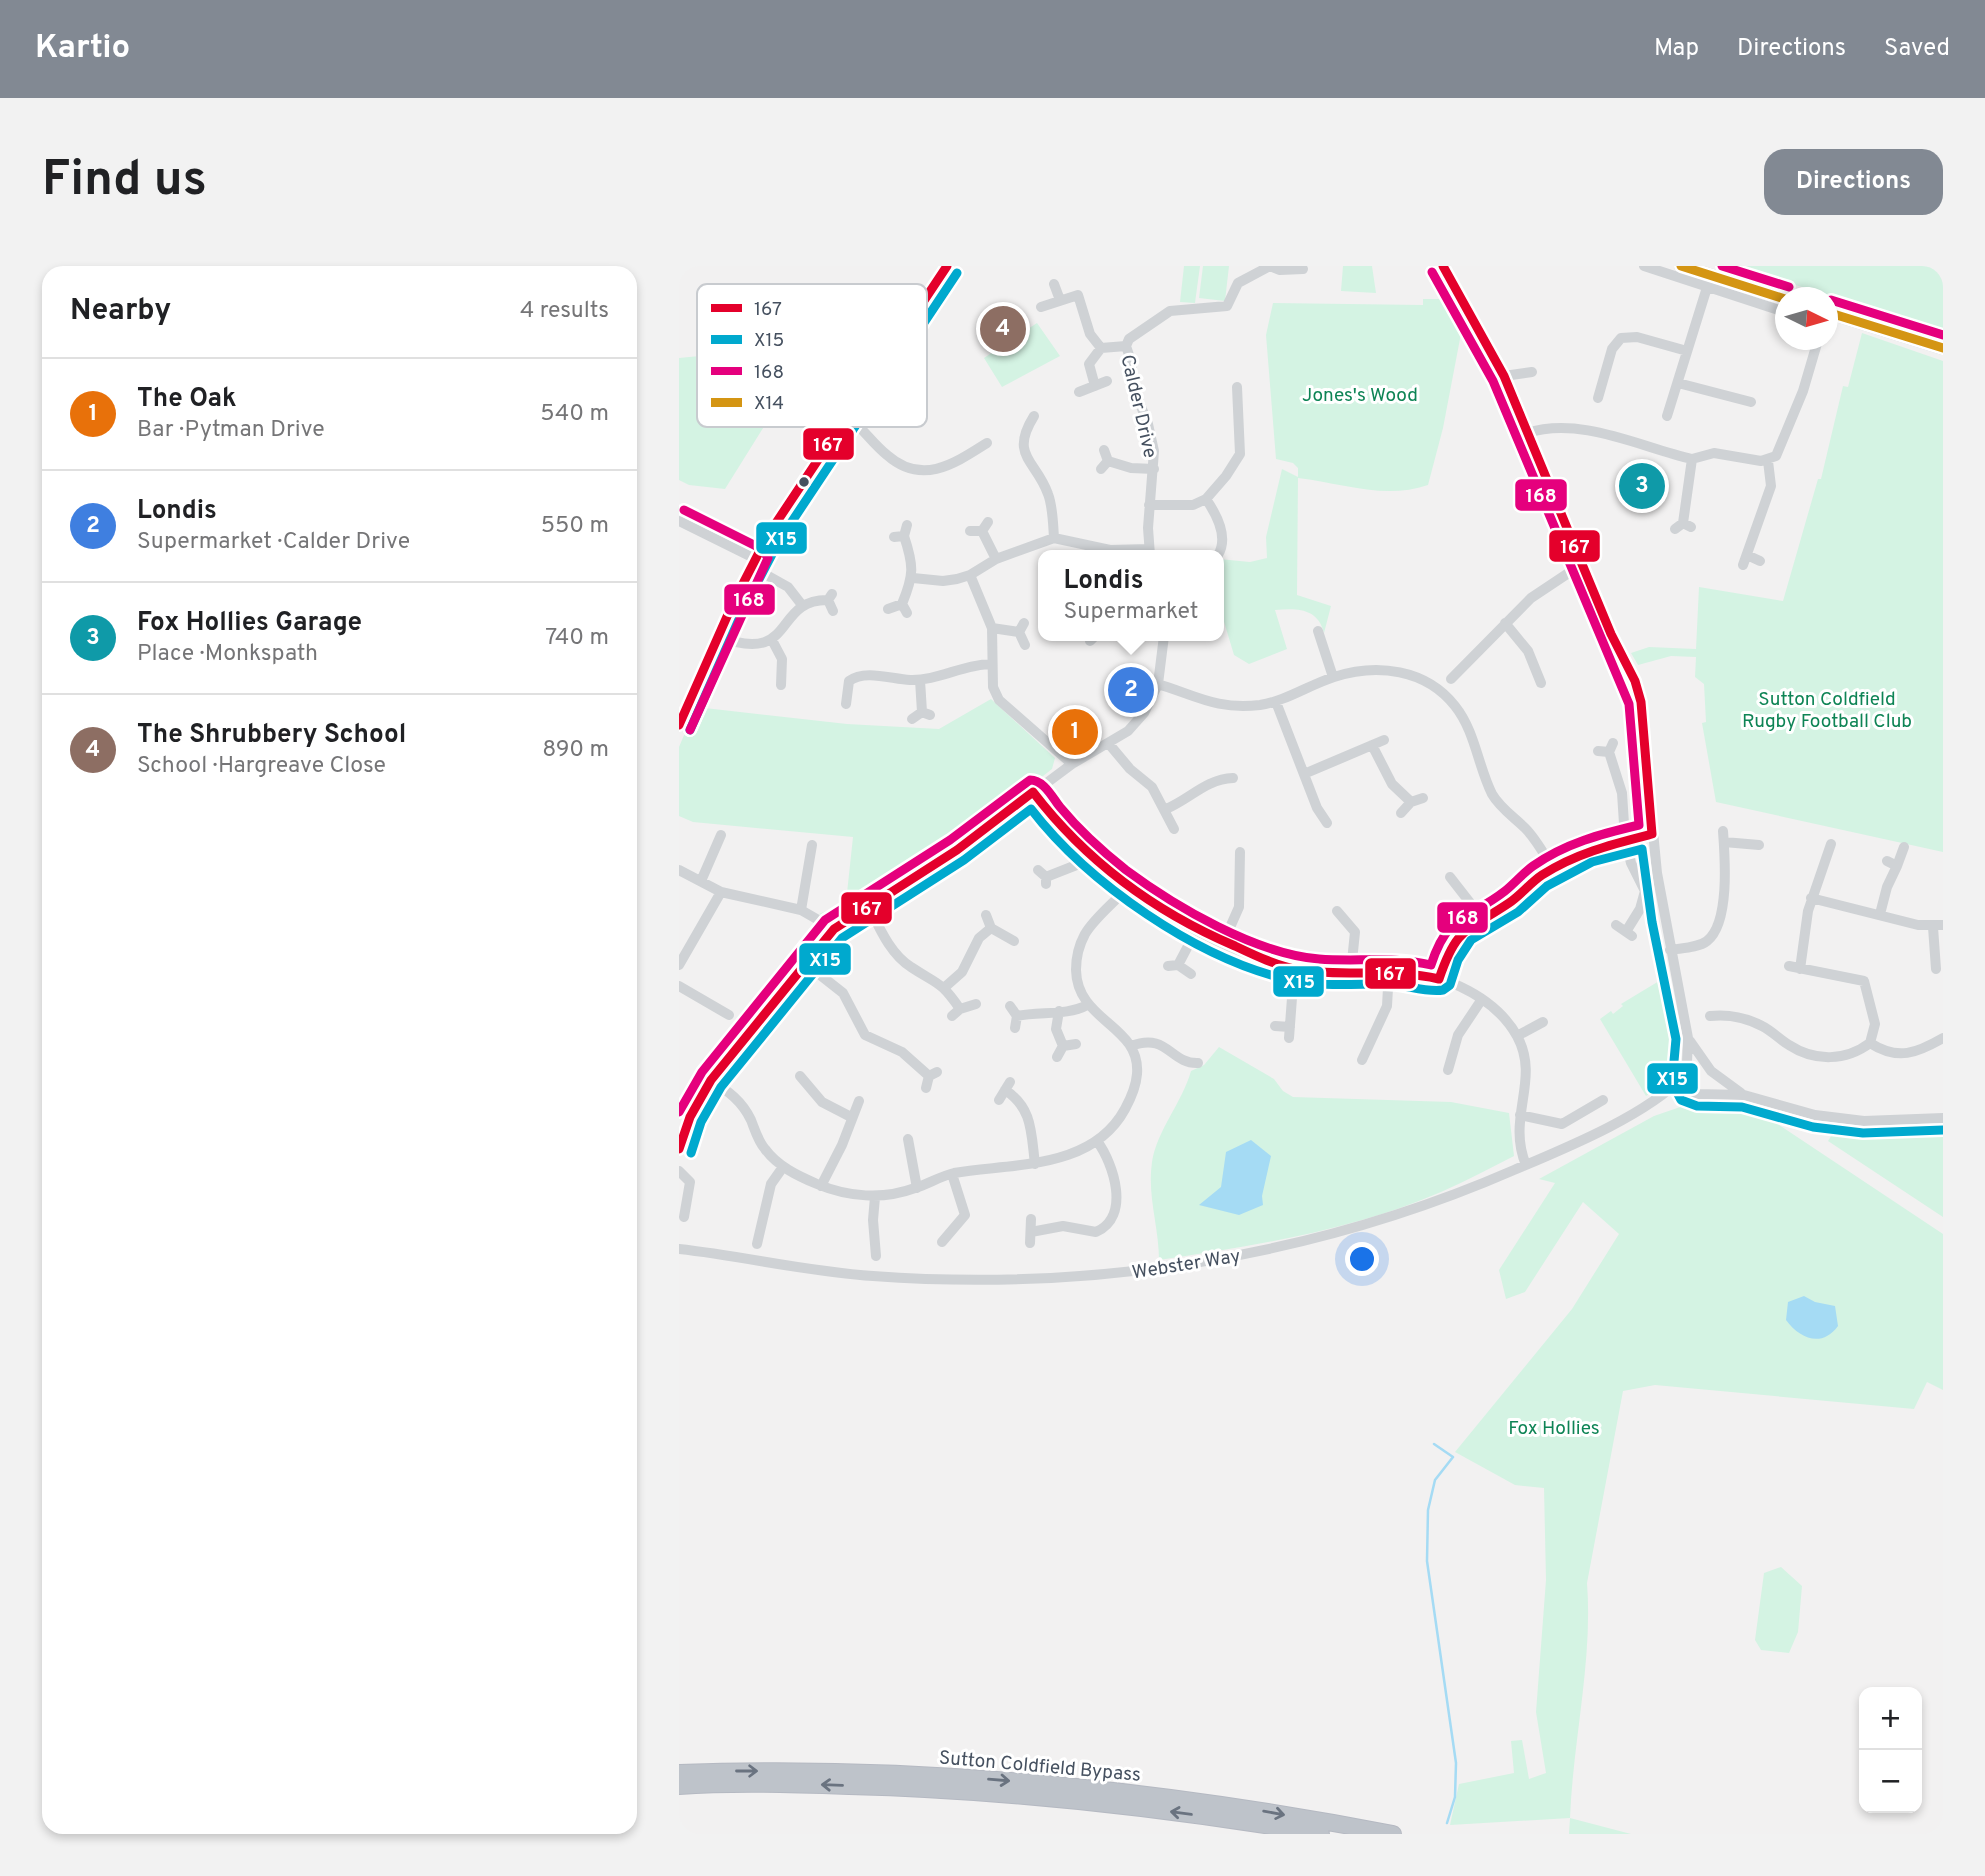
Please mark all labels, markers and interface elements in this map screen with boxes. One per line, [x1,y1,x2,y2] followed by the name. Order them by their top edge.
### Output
[35,28,130,70] text: Kartio
[1654,34,1699,64] text: Map
[1737,34,1846,64] text: Directions
[1884,34,1950,64] text: Saved
[1764,149,1943,215] button: Directions
[42,151,207,213] text: Find us
[697,284,927,427] legend
[1775,287,1838,350] north arrow
[70,293,171,330] text: Nearby
[520,297,609,326] text: 4 results
[754,298,782,322] text: 167
[980,303,1026,355] pin: 4
[754,329,784,353] text: X15
[1115,352,1162,460] street label: Calder Drive
[754,361,784,385] text: 168
[137,383,236,416] text: The Oak
[1302,384,1418,408] park label: Jones's Wood
[754,392,784,416] text: X14
[88,400,98,429] text: 1
[540,400,609,429] text: 540 m
[137,416,325,445] text: Bar · Pytman Drive
[802,427,855,461] line badge: 167
[813,434,843,458] text: 167
[1619,460,1665,512] pin: 3
[797,475,811,489] unlabelled marker
[1514,478,1568,512] line badge: 168
[1525,485,1557,509] text: 168
[137,495,217,528] text: Londis
[86,512,100,541] text: 2
[541,512,609,541] text: 550 m
[755,521,808,555] line badge: X15
[137,528,410,557] text: Supermarket · Calder Drive
[765,528,797,552] text: X15
[1548,529,1601,563] line badge: 167
[1560,536,1590,560] text: 167
[1038,550,1224,641] popup
[1064,565,1143,598] text: Londis
[723,583,776,616] line badge: 168
[733,589,765,613] text: 168
[1064,598,1198,627] text: Supermarket
[137,607,362,640] text: Fox Hollies Garage
[86,624,100,653] text: 3
[545,624,609,653] text: 740 m
[137,640,318,669] text: Place · Monkspath
[1108,664,1154,716] pin: 2
[1742,688,1912,734] park label: Sutton Coldfield Rugby Football Club
[1052,706,1098,758] pin: 1
[137,719,406,752] text: The Shrubbery School
[86,736,100,765] text: 4
[542,736,609,765] text: 890 m
[137,752,386,781] text: School · Hargreave Close
[840,891,893,925] line badge: 167
[852,898,882,922] text: 167
[1436,901,1489,934] line badge: 168
[1447,907,1479,931] text: 168
[798,942,852,976] line badge: X15
[809,949,841,973] text: X15
[1364,957,1417,990] line badge: 167
[1375,963,1405,987] text: 167
[1272,965,1325,998] line badge: X15
[1283,971,1315,995] text: X15
[1646,1062,1699,1095] line badge: X15
[1656,1068,1688,1092] text: X15
[1345,1242,1379,1276] your location
[1130,1245,1242,1285] street label: Webster Way
[1508,1417,1600,1441] park label: Fox Hollies
[1859,1687,1922,1813] map controls
[1859,1687,1922,1750] button: +
[938,1746,1142,1788] street label: Sutton Coldfield Bypass
[1859,1750,1922,1813] button: −
[735,1764,758,1778] one-way arrow
[987,1774,1010,1787] one-way arrow
[821,1779,844,1792] one-way arrow
[1170,1806,1192,1819] one-way arrow
[1262,1807,1284,1820] one-way arrow

